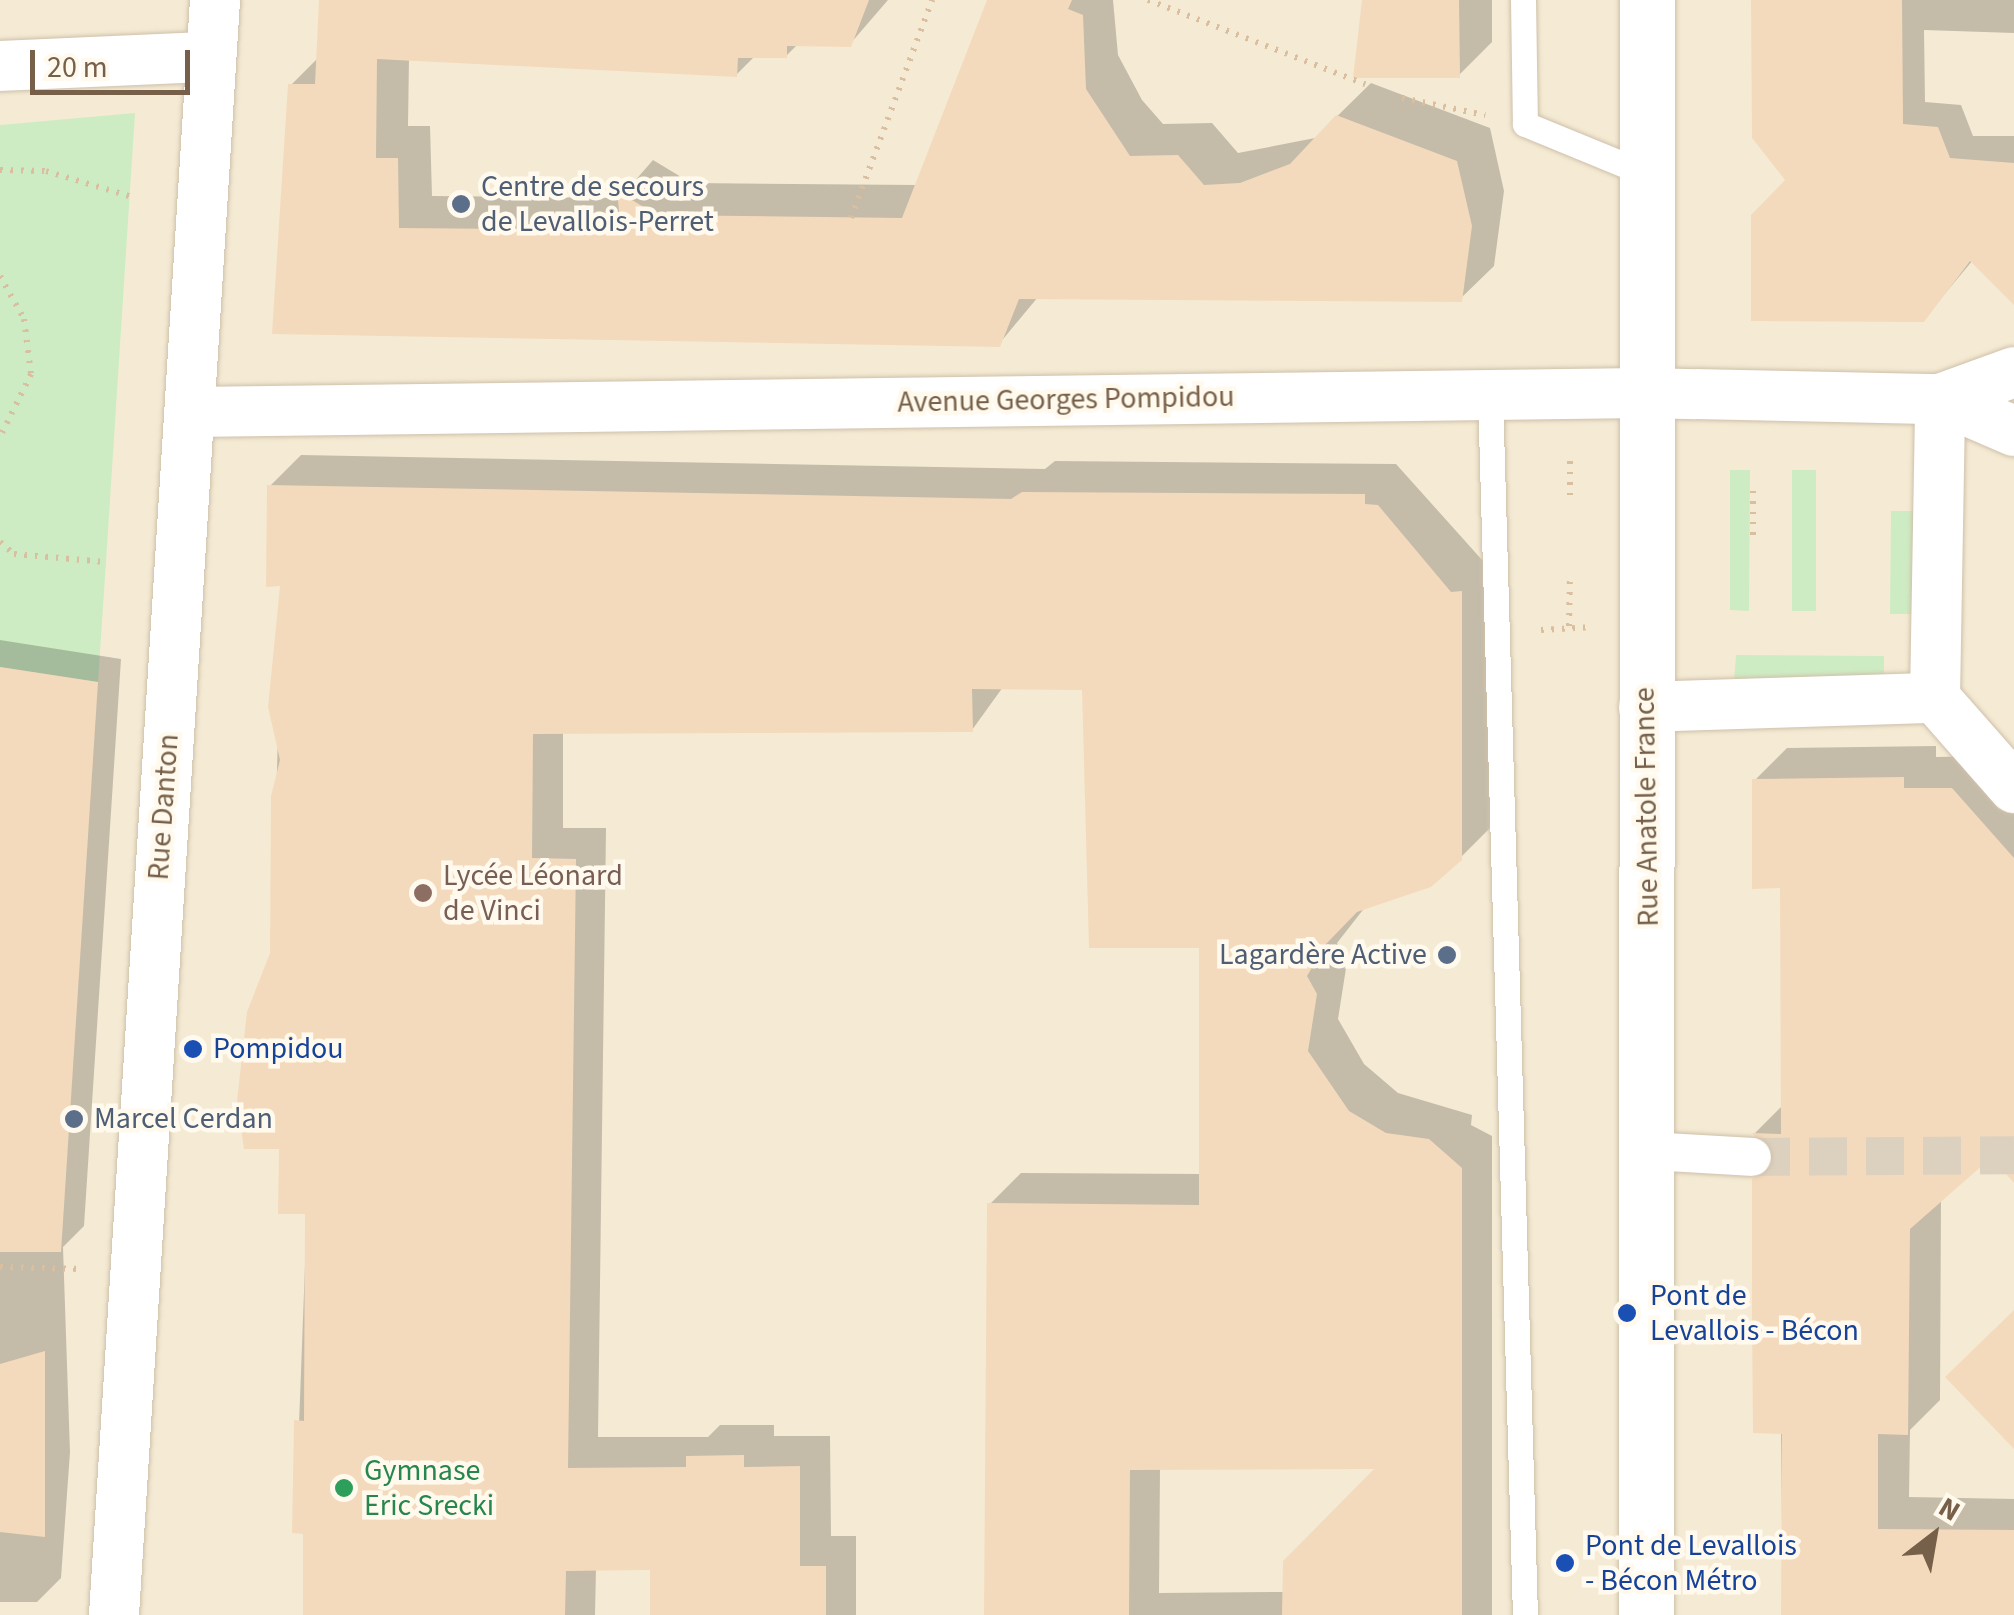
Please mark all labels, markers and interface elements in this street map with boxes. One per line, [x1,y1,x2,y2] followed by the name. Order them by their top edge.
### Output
[35,30,195,92] scale bar
[47,46,108,89] text: 20 m
[481,169,714,240] place label: Centre de secours de Levallois-Perret
[450,193,472,215] marker: Centre de secours de Levallois-Perret
[897,379,1235,421] street label: Avenue Georges Pompidou
[1627,687,1667,927] street label: Rue Anatole France
[141,733,187,881] street label: Rue Danton
[443,858,623,928] place label: Lycée Léonard de Vinci
[412,882,434,904] marker: Lycée Léonard de Vinci
[1219,937,1427,973] place label: Lagardère Active
[1436,944,1458,966] marker: Lagardère Active
[213,1031,344,1067] place label: Pompidou
[182,1038,204,1060] marker: Pompidou
[94,1101,273,1137] place label: Marcel Cerdan
[63,1108,85,1130] marker: Marcel Cerdan
[1650,1278,1859,1348] place label: Pont de Levallois - Bécon
[1614,1300,1640,1326] marker: Pont de Levallois - Bécon
[364,1453,494,1524] place label: Gymnase Eric Srecki
[333,1477,355,1499] marker: Gymnase Eric Srecki
[1884,1485,1984,1585] north arrow
[1931,1487,1968,1531] text: N
[1585,1528,1797,1598] place label: Pont de Levallois - Bécon Métro
[1554,1552,1576,1574] marker: Pont de Levallois - Bécon Métro

